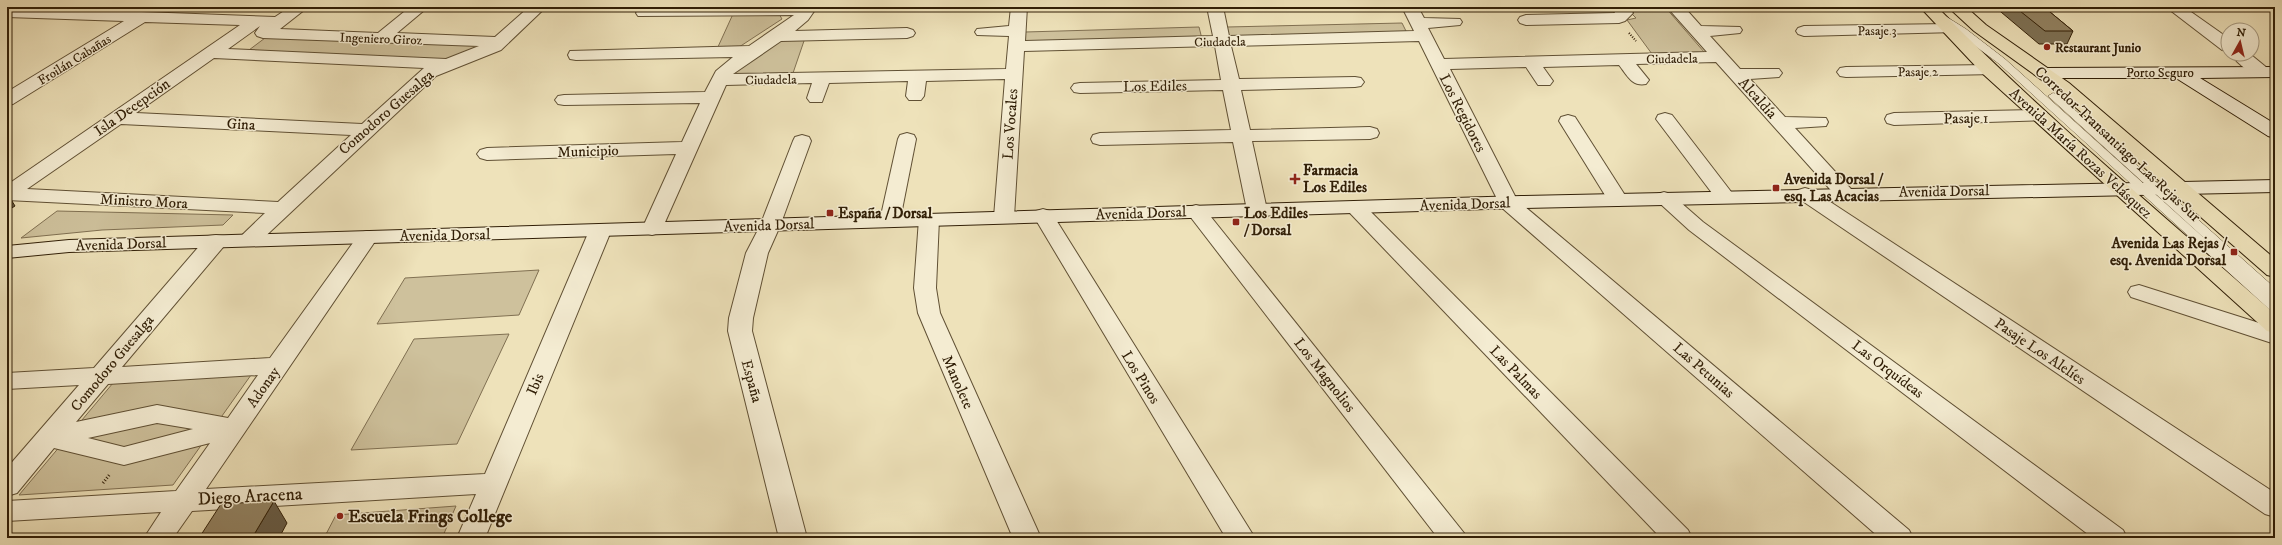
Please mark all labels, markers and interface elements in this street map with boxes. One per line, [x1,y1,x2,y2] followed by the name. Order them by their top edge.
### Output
[2220,22,2260,62] north arrow
[1857,23,1897,40] street label: Pasaje 3
[2236,26,2247,41] text: N
[339,30,423,48] street label: Ingeniero Giroz
[35,31,114,89] street label: Froilán Cabañas
[1194,34,1246,50] street label: Ciudadela
[2055,40,2142,57] place label: Restaurant Junio
[2042,42,2052,52] marker: Restaurant Junio
[1646,51,1698,67] street label: Ciudadela
[2031,62,2205,227] street label: Corredor Transantiago Las Rejas Sur
[1898,64,1939,81] street label: Pasaje 2
[335,65,438,159] street label: Comodoro Guesalga
[2126,65,2194,81] street label: Porto Seguro
[1435,71,1490,155] street label: Los Regidores
[745,72,797,88] street label: Ciudadela
[91,74,174,141] street label: Isla Decepción
[1734,74,1782,123] street label: Alcaldía
[1123,76,1187,97] street label: Los Ediles
[2005,84,2157,223] street label: Avenida María Rozas Velásquez
[999,88,1022,160] street label: Los Vocales
[1943,109,1989,128] street label: Pasaje 1
[226,114,256,135] street label: Gina
[557,141,619,162] street label: Municipio
[1303,161,1367,197] place label: Farmacia Los Ediles
[1783,170,1884,207] place label: Avenida Dorsal / esq. Las Acacias
[1290,174,1300,184] marker: Farmacia Los Ediles
[1898,181,1990,202] street label: Avenida Dorsal
[1771,183,1781,193] marker: Avenida Dorsal / esq. Las Acacias
[100,190,189,213] street label: Ministro Mora
[1419,193,1511,216] street label: Avenida Dorsal
[1095,202,1187,225] street label: Avenida Dorsal
[838,204,933,223] place label: España / Dorsal
[1243,204,1308,240] place label: Los Ediles / Dorsal
[825,208,835,218] marker: España / Dorsal
[723,214,815,237] street label: Avenida Dorsal
[1231,217,1241,227] marker: Los Ediles / Dorsal
[399,225,491,246] street label: Avenida Dorsal
[75,233,167,256] street label: Avenida Dorsal
[2110,234,2228,271] place label: Avenida Las Rejas / esq. Avenida Dorsal
[2229,247,2239,257] marker: Avenida Las Rejas / esq. Avenida Dorsal
[66,311,159,415] street label: Comodoro Guesalga
[1991,314,2089,389] street label: Pasaje Los Alelíes
[1290,334,1360,416] street label: Los Magnolios
[1848,336,1927,403] street label: Las Orquídeas
[1669,339,1738,402] street label: Las Petunias
[1485,341,1546,403] street label: Las Palmas
[1117,347,1164,407] street label: Los Pinos
[937,352,978,412] street label: Manolete
[737,358,767,405] street label: España
[243,362,285,411] street label: Adonay
[522,370,549,398] street label: Ibis
[197,483,303,511] street label: Diego Aracena
[348,506,513,528] place label: Escuela Frings College
[335,511,345,521] marker: Escuela Frings College

